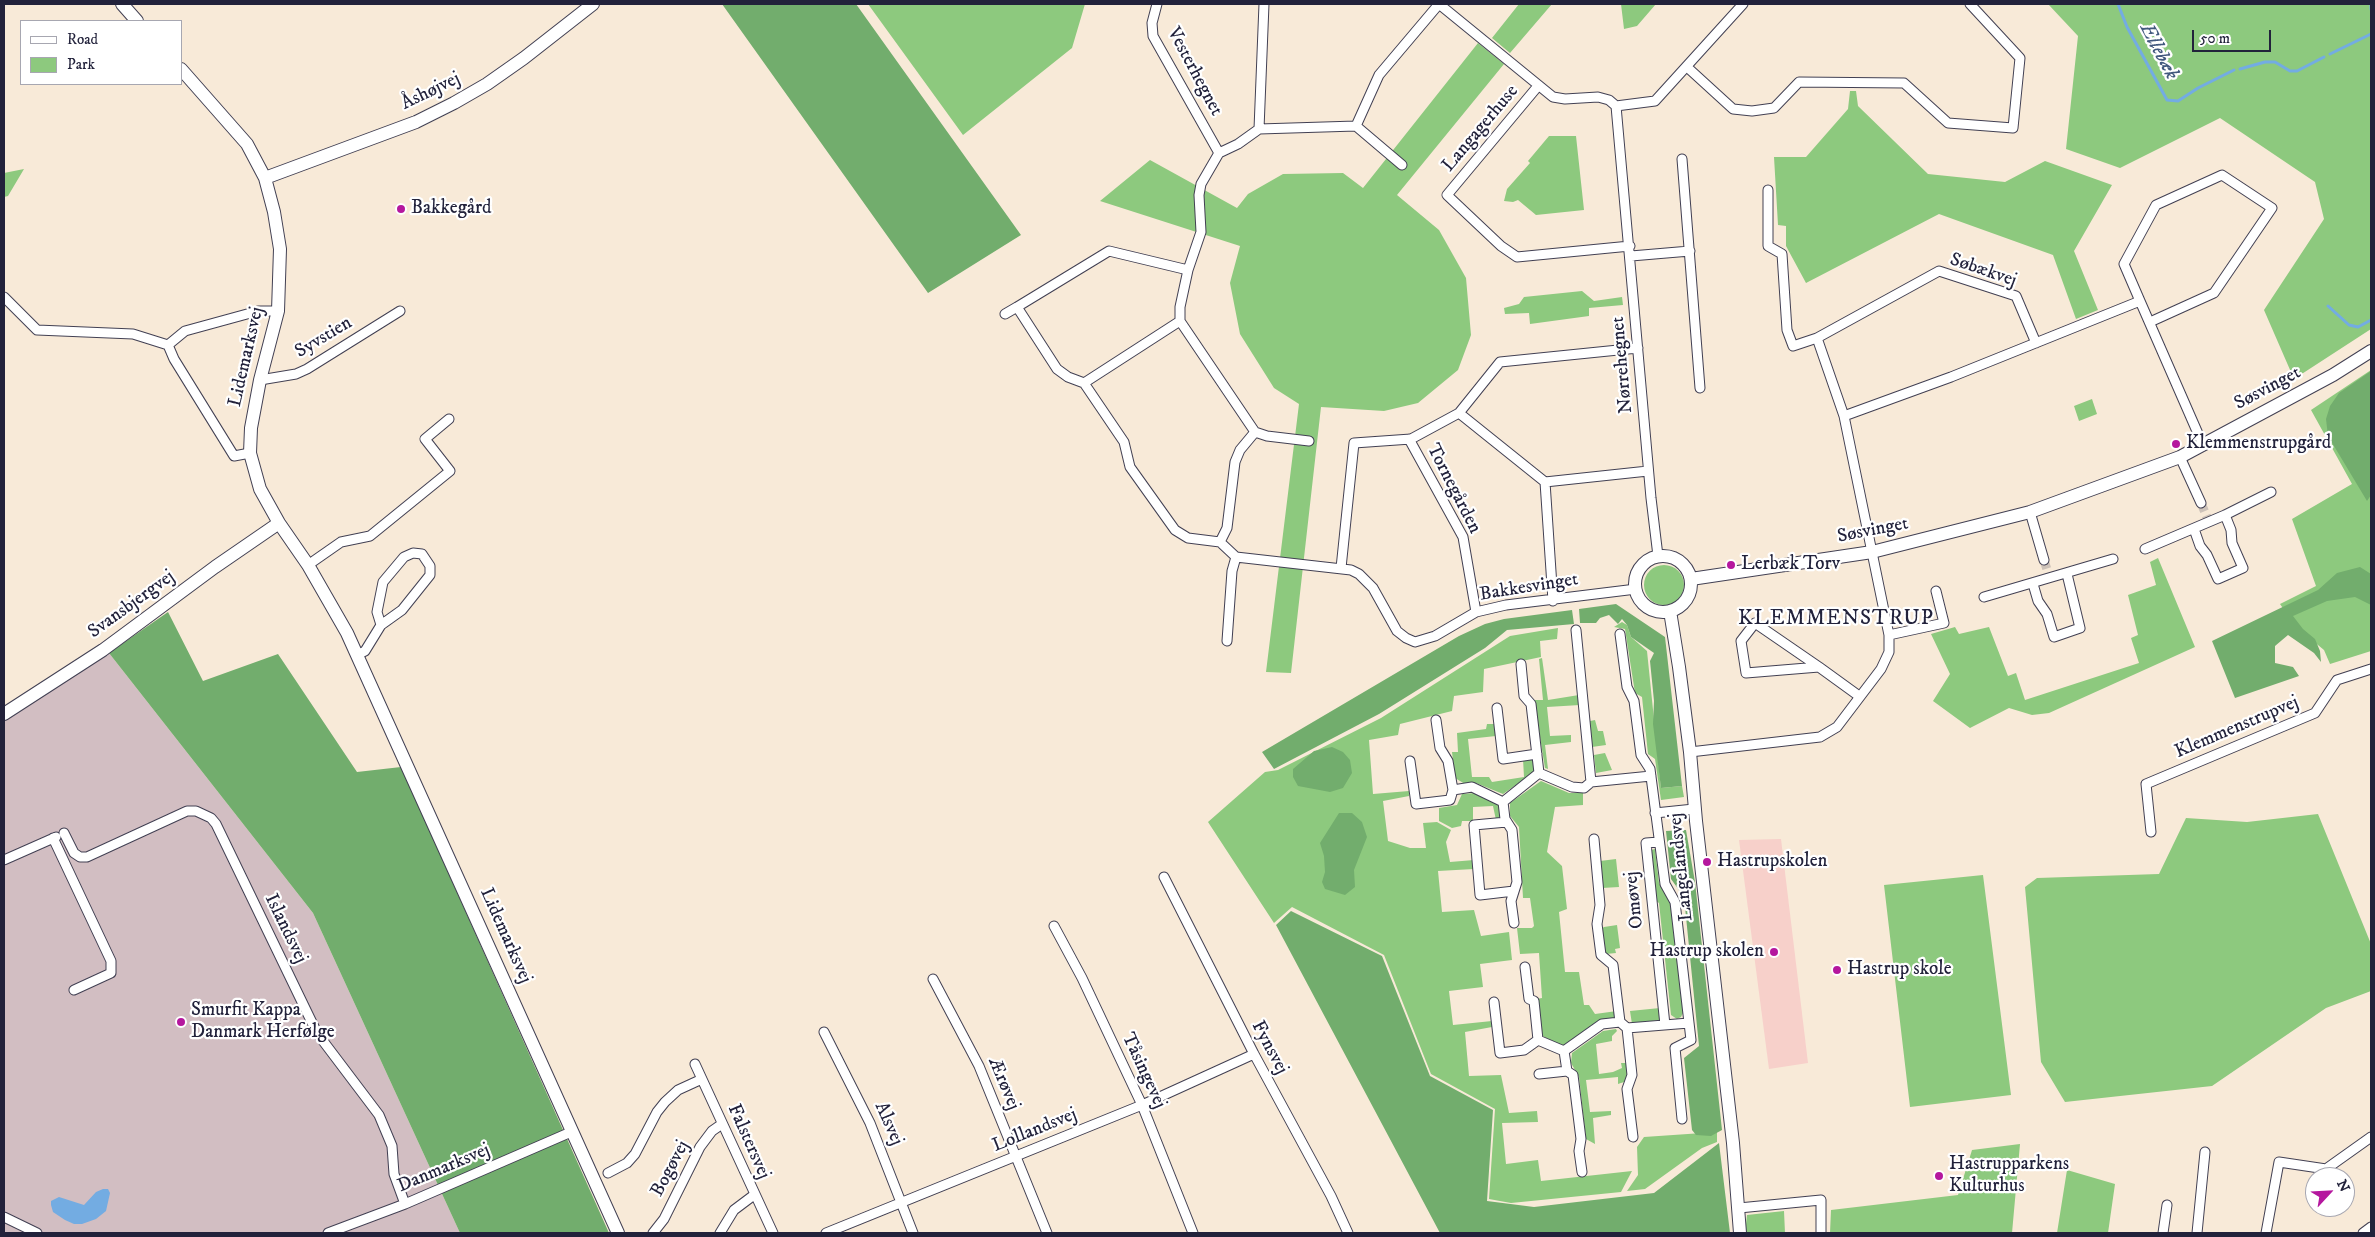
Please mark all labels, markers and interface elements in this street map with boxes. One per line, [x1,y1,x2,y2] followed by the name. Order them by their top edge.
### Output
[20,20,182,85] legend
[2133,20,2183,84] water label: Ellebæk
[2195,20,2274,52] scale bar
[1161,24,1227,120] street label: Vesterhegnet
[2200,29,2230,48] text: 50 m
[67,30,98,49] text: Road
[67,55,95,74] text: Park
[398,68,464,116] street label: Åshøjvej
[1438,81,1524,177] street label: Langagerhuse
[411,198,491,220] place label: Bakkegård
[395,203,407,215] marker: Bakkegård
[1947,249,2019,293] street label: Søbækvej
[224,305,270,409] street label: Lidemarksvej
[291,312,357,364] street label: Syvstien
[1607,316,1639,414] street label: Nørrehegnet
[2231,362,2305,416] street label: Søsvinget
[2186,433,2331,455] place label: Klemmenstrupgård
[2170,438,2182,450] marker: Klemmenstrupgård
[1421,440,1485,538] street label: Tornegården
[1836,513,1910,549] street label: Søsvinget
[1741,554,1840,576] place label: Lerbæk Torv
[1725,559,1737,571] marker: Lerbæk Torv
[84,566,180,644] street label: Svansbjergvej
[1478,569,1580,607] street label: Bakkesvinget
[1736,607,1936,633] district label: KLEMMENSTRUP
[2172,692,2302,764] street label: Klemmenstrupvej
[1665,812,1699,922] street label: Langelandsvej
[1717,851,1827,873] place label: Hastrupskolen
[1701,856,1713,868] marker: Hastrupskolen
[1621,870,1649,930] street label: Omøvej
[474,885,536,987] street label: Lidemarksvej
[258,891,312,967] street label: Islandsvej
[1649,941,1764,963] place label: Hastrup skolen
[1768,946,1780,958] marker: Hastrup skolen
[1847,959,1952,981] place label: Hastrup skole
[1831,964,1843,976] marker: Hastrup skole
[191,1000,335,1044] place label: Smurfit Kappa Danmark Herfølge
[175,1016,187,1028] marker: Smurfit Kappa Danmark Herfølge
[1245,1017,1293,1079] street label: Fynsvej
[1116,1029,1170,1113] street label: Tåsingevej
[982,1054,1024,1114] street label: Ærøvej
[868,1099,908,1149] street label: Alsvej
[721,1101,775,1183] street label: Falstersvej
[990,1104,1080,1158] street label: Lollandsvej
[647,1137,695,1201] street label: Bogøvej
[394,1139,494,1199] street label: Danmarksvej
[1949,1154,2069,1198] place label: Hastrupparkens Kulturhus
[2305,1167,2355,1217] north arrow
[1933,1170,1945,1182] marker: Hastrupparkens Kulturhus
[2332,1177,2353,1195] text: N

